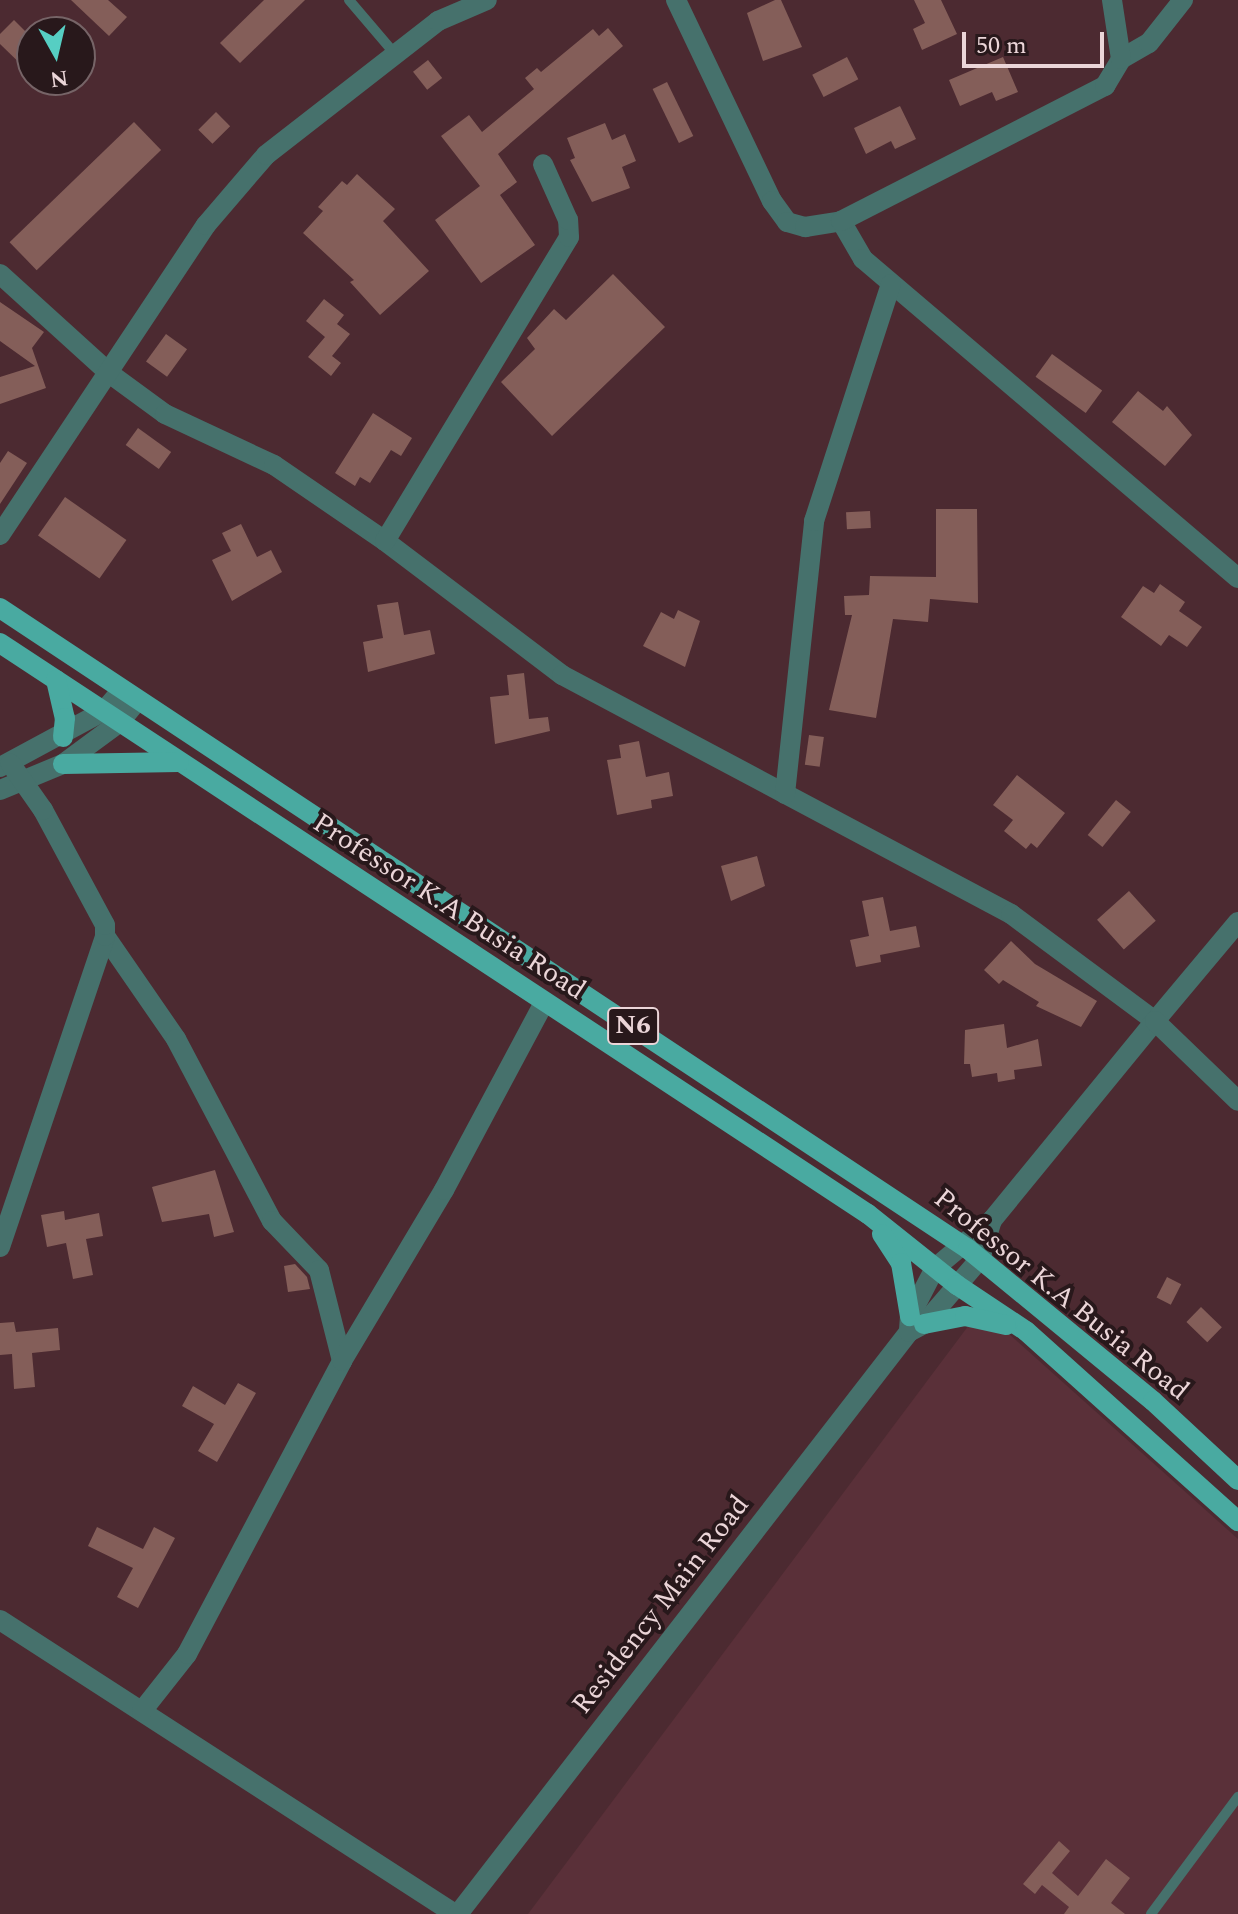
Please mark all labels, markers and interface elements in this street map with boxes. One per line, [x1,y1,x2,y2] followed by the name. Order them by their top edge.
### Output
[16,16,96,96] north arrow
[966,16,1108,66] scale bar
[976,28,1027,64] text: 50 m
[48,61,70,96] text: N
[306,806,592,1008] street label: Professor K.A Busia Road
[607,1004,659,1048] road number: N6
[927,1182,1195,1408] street label: Professor K.A Busia Road
[565,1489,757,1721] street label: Residency Main Road

